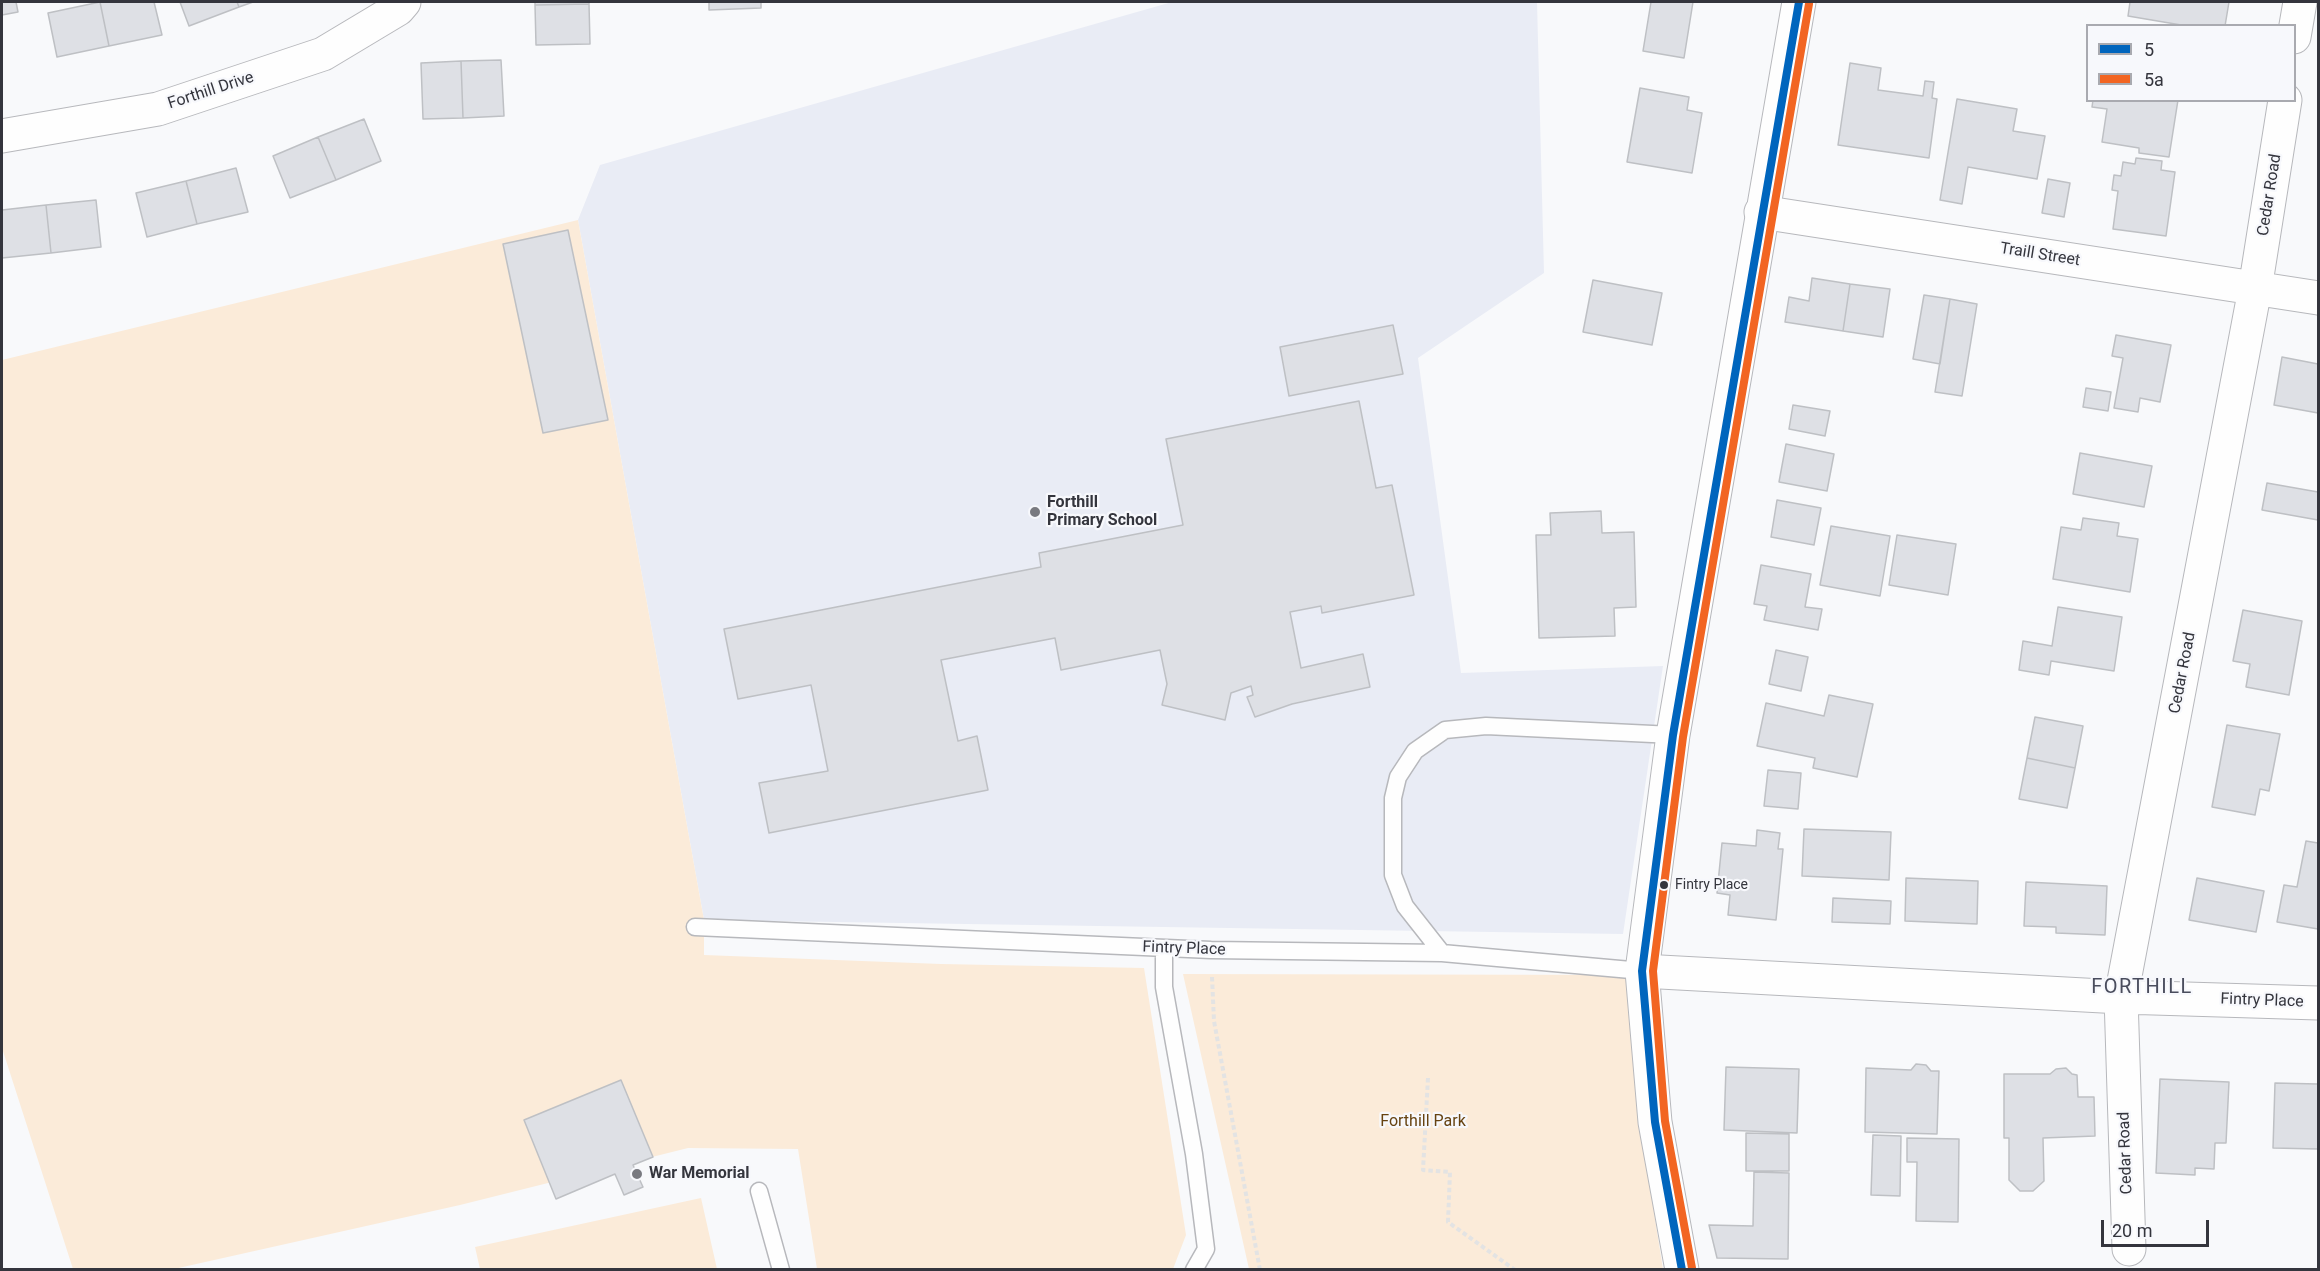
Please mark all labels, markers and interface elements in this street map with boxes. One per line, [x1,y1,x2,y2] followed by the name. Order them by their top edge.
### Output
[2086,24,2296,102] legend
[2144,39,2154,60] text: 5
[166,68,256,114] street label: Forthill Drive
[2144,69,2164,90] text: 5a
[2254,153,2286,237] street label: Cedar Road
[1999,239,2081,271] street label: Traill Street
[1047,493,1157,531] place label: Forthill Primary School
[1028,505,1042,519] marker: Forthill Primary School
[2166,631,2200,715] street label: Cedar Road
[1675,877,1748,893] place label: Fintry Place
[1658,879,1670,891] marker: Fintry Place
[1142,938,1226,960] street label: Fintry Place
[2091,976,2193,1000] district label: FORTHILL
[2220,990,2304,1012] street label: Fintry Place
[2115,1111,2137,1195] street label: Cedar Road
[1380,1112,1466,1132] park label: Forthill Park
[649,1164,750,1184] place label: War Memorial
[630,1167,644,1181] marker: War Memorial
[2104,1208,2212,1246] scale bar
[2112,1220,2152,1241] text: 20 m

